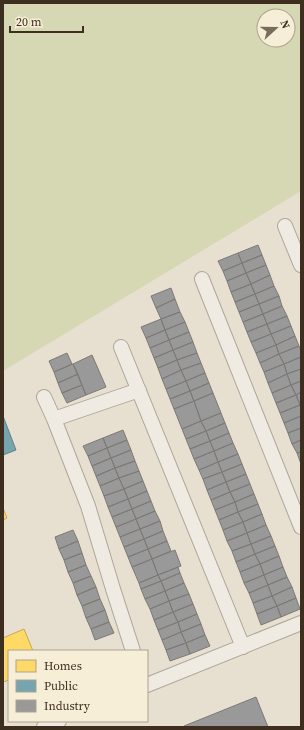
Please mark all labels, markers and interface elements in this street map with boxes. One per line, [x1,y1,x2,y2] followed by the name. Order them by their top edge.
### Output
[10,8,83,34] scale bar
[256,8,296,48] north arrow
[16,14,42,30] text: 20 m
[276,18,293,31] text: N
[8,650,148,722] legend
[44,658,82,674] text: Homes
[44,678,78,694] text: Public
[44,698,91,714] text: Industry

